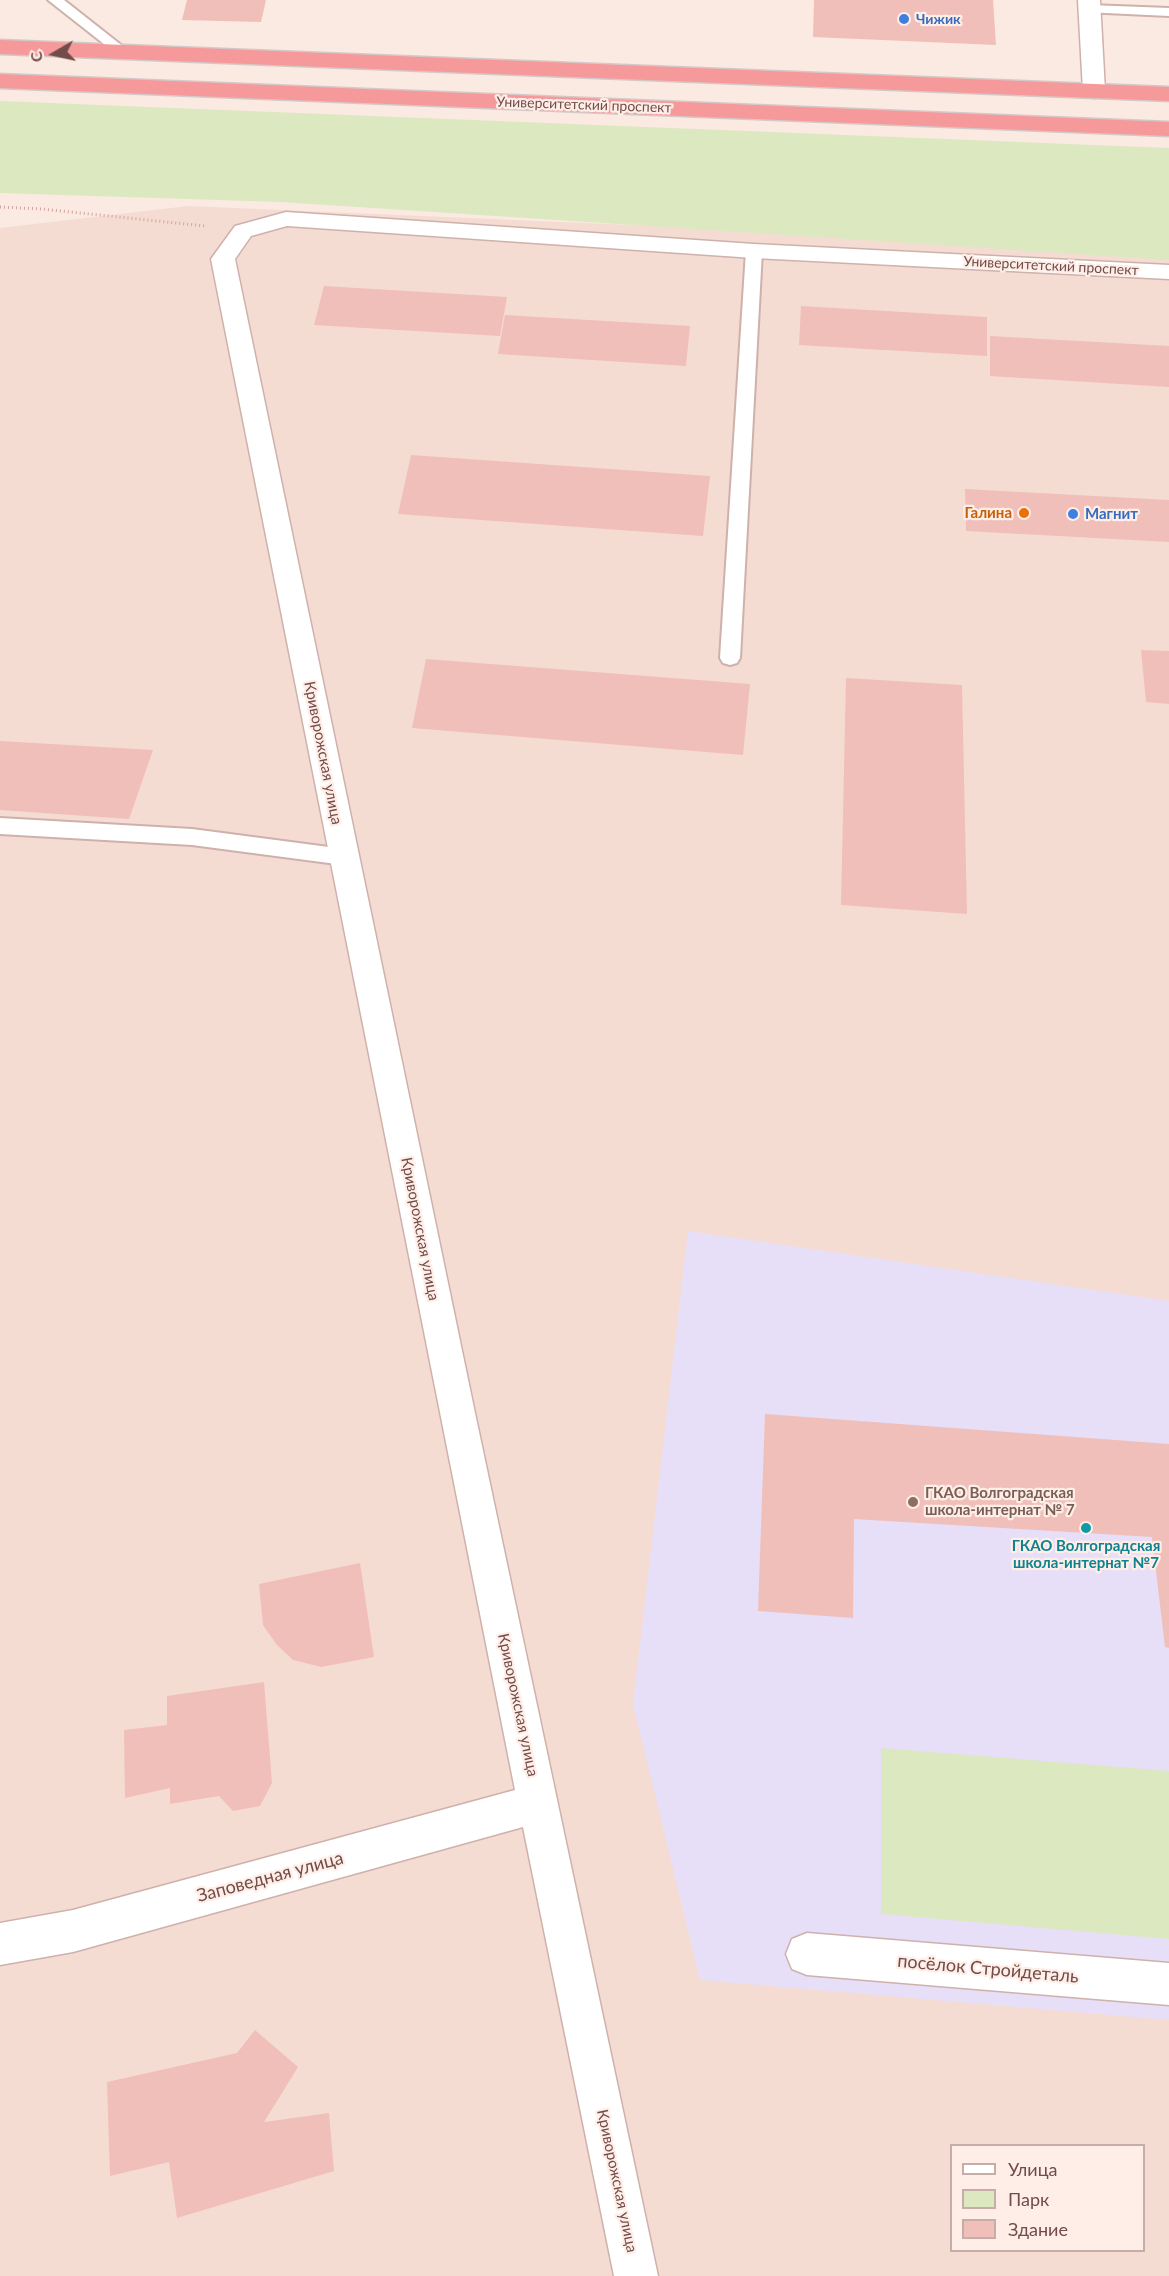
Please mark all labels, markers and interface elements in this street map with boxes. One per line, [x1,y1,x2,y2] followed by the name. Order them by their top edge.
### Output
[916,11,961,27] place label: Чижик
[897,12,911,26] marker: Чижик
[24,24,84,84] north arrow
[26,50,46,64] text: С
[496,94,672,116] street label: Университетский проспект
[963,253,1139,279] street label: Университетский проспект
[965,504,1012,522] place label: Галина
[1085,505,1138,523] place label: Магнит
[1017,506,1031,520] marker: Галина
[1066,507,1080,521] marker: Магнит
[300,680,346,826] street label: Криворожская улица
[397,1156,443,1302] street label: Криворожская улица
[925,1484,1075,1519] place label: ГКАО Волгоградская школа-интернат № 7
[906,1495,920,1509] marker: ГКАО Волгоградская школа-интернат № 7
[1079,1521,1093,1535] marker: ГКАО Волгоградская школа-интернат №7
[1012,1537,1160,1572] place label: ГКАО Волгоградская школа-интернат №7
[494,1632,542,1778] street label: Криворожская улица
[194,1847,346,1907] street label: Заповедная улица
[897,1950,1079,1988] street label: посёлок Стройдеталь
[593,2108,641,2254] street label: Криворожская улица
[950,2144,1145,2252] legend
[1008,2158,1058,2180] text: Улица
[1008,2188,1049,2210] text: Парк
[1008,2218,1068,2240] text: Здание

